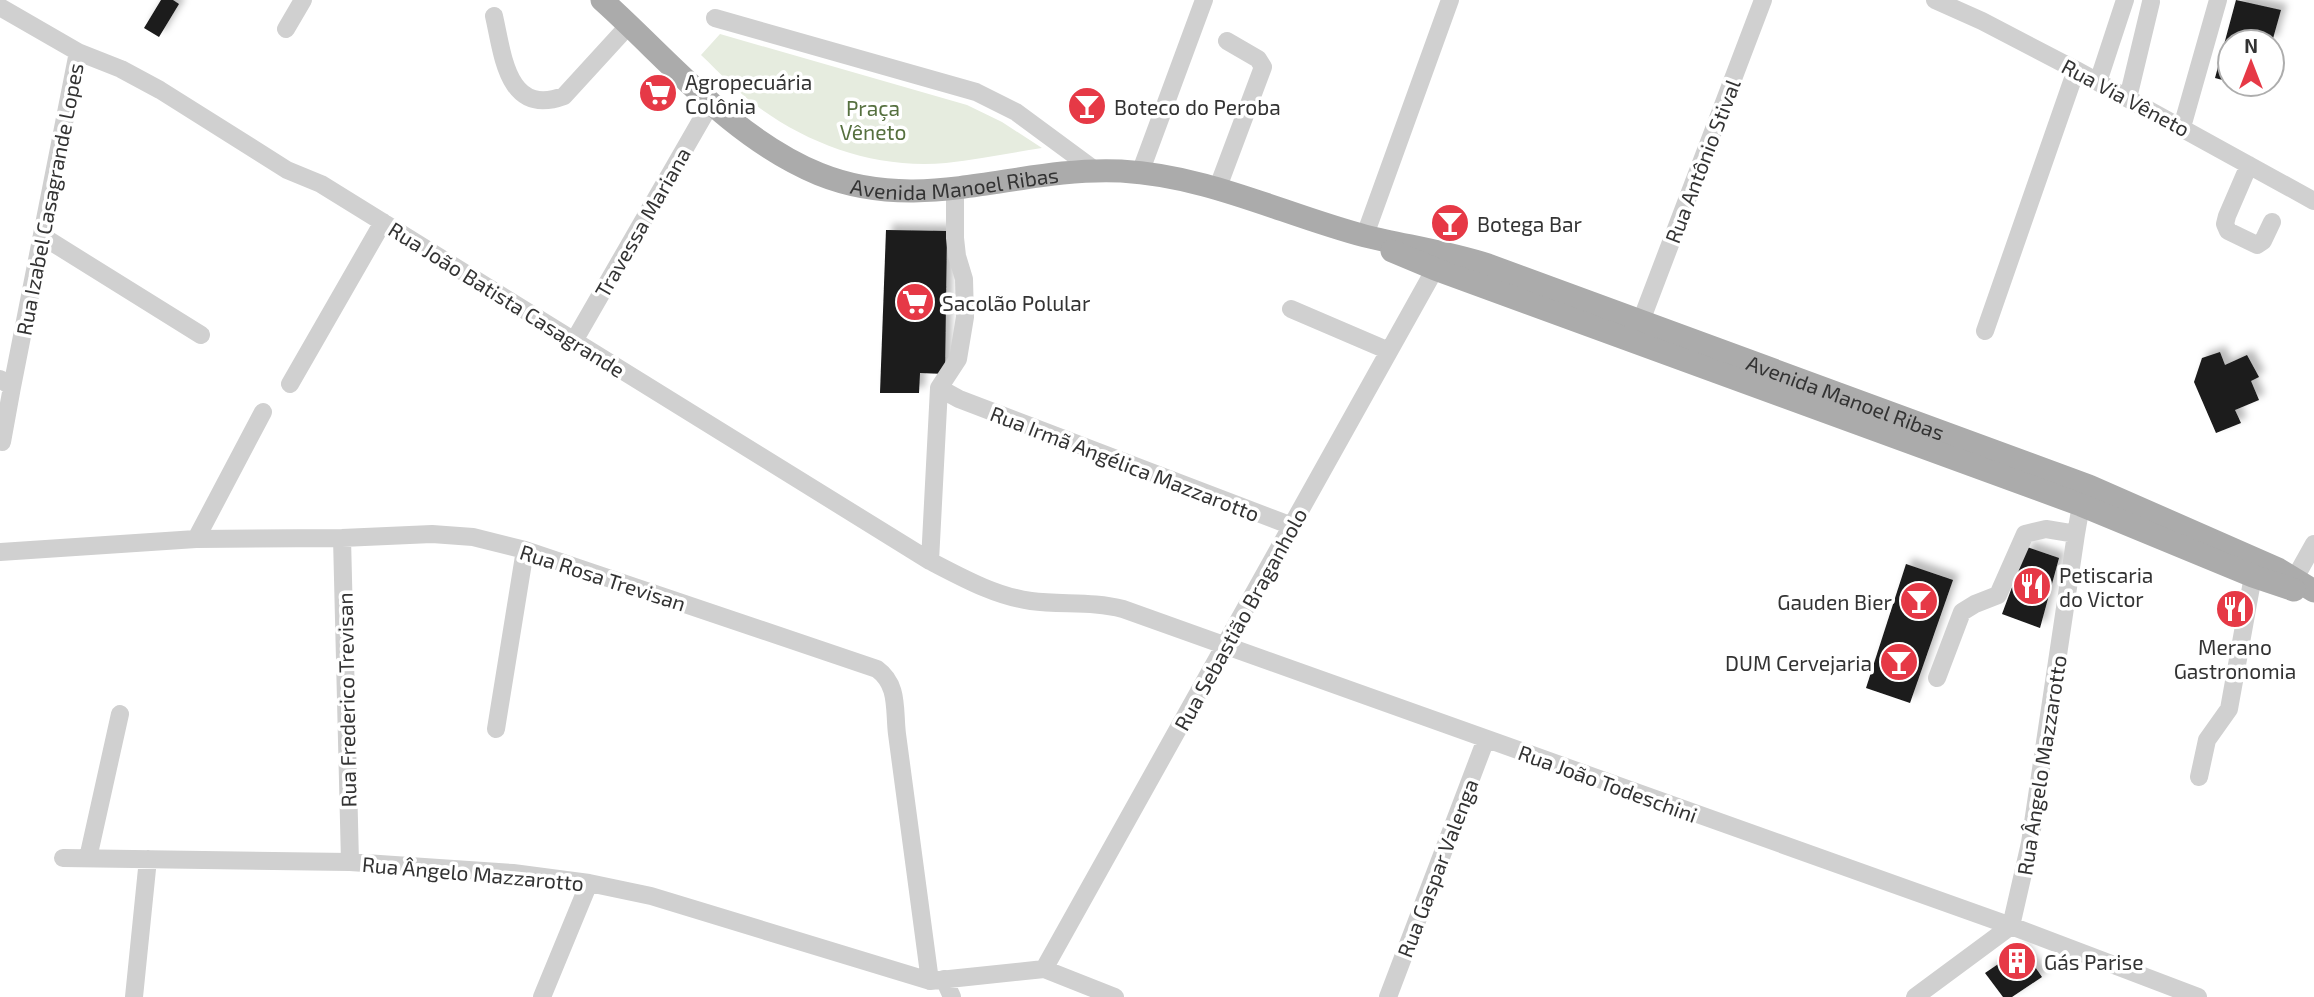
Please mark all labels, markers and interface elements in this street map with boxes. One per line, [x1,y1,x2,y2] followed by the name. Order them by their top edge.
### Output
[2216,28,2286,98] north arrow
[2244,34,2258,57] text: N
[2058,53,2194,141] street label: Rua Via Vêneto
[10,61,88,337] street label: Rua Izabel Casagrande Lopes
[685,69,812,118] place label: Agropecuária Colônia
[637,72,679,114] supermarket icon: Agropecuária Colônia
[1659,75,1745,246] street label: Rua Antônio Stival
[1066,85,1108,127] bar icon: Boteco do Peroba
[1114,94,1281,119] place label: Boteco do Peroba
[840,95,906,144] park label: Praça Vêneto
[589,143,695,301] street label: Travessa Mariana
[849,161,1060,203] street label: Avenida Manoel Ribas
[1429,202,1471,244] bar icon: Botega Bar
[1477,211,1583,236] place label: Botega Bar
[384,216,630,382] street label: Rua João Batista Casagrande
[894,281,936,323] supermarket icon: Sacolão Polular
[942,290,1091,315] place label: Sacolão Polular
[1743,349,1948,444] street label: Avenida Manoel Ribas
[987,400,1263,526] street label: Rua Irmã Angélica Mazzarotto
[1168,503,1312,735] street label: Rua Sebastião Braganholo
[517,538,689,616] street label: Rua Rosa Trevisan
[2059,562,2153,611] place label: Petiscaria do Victor
[2011,565,2053,607] restaurant icon: Petiscaria do Victor
[1898,580,1940,622] bar icon: Gauden Bier
[2214,588,2256,630] restaurant icon: Merano Gastronomia
[1777,589,1893,614] place label: Gauden Bier
[332,592,360,808] street label: Rua Frederico Trevisan
[2174,634,2296,683] place label: Merano Gastronomia
[1878,641,1920,683] bar icon: DUM Cervejaria
[1725,650,1872,676] place label: DUM Cervejaria
[2011,653,2071,877] street label: Rua Ângelo Mazzarotto
[1515,739,1701,827] street label: Rua João Todeschini
[1391,775,1483,961] street label: Rua Gaspar Valenga
[361,851,585,895] street label: Rua Ângelo Mazzarotto
[1996,940,2038,982] building icon: Gás Parise
[2044,949,2143,974] place label: Gás Parise

